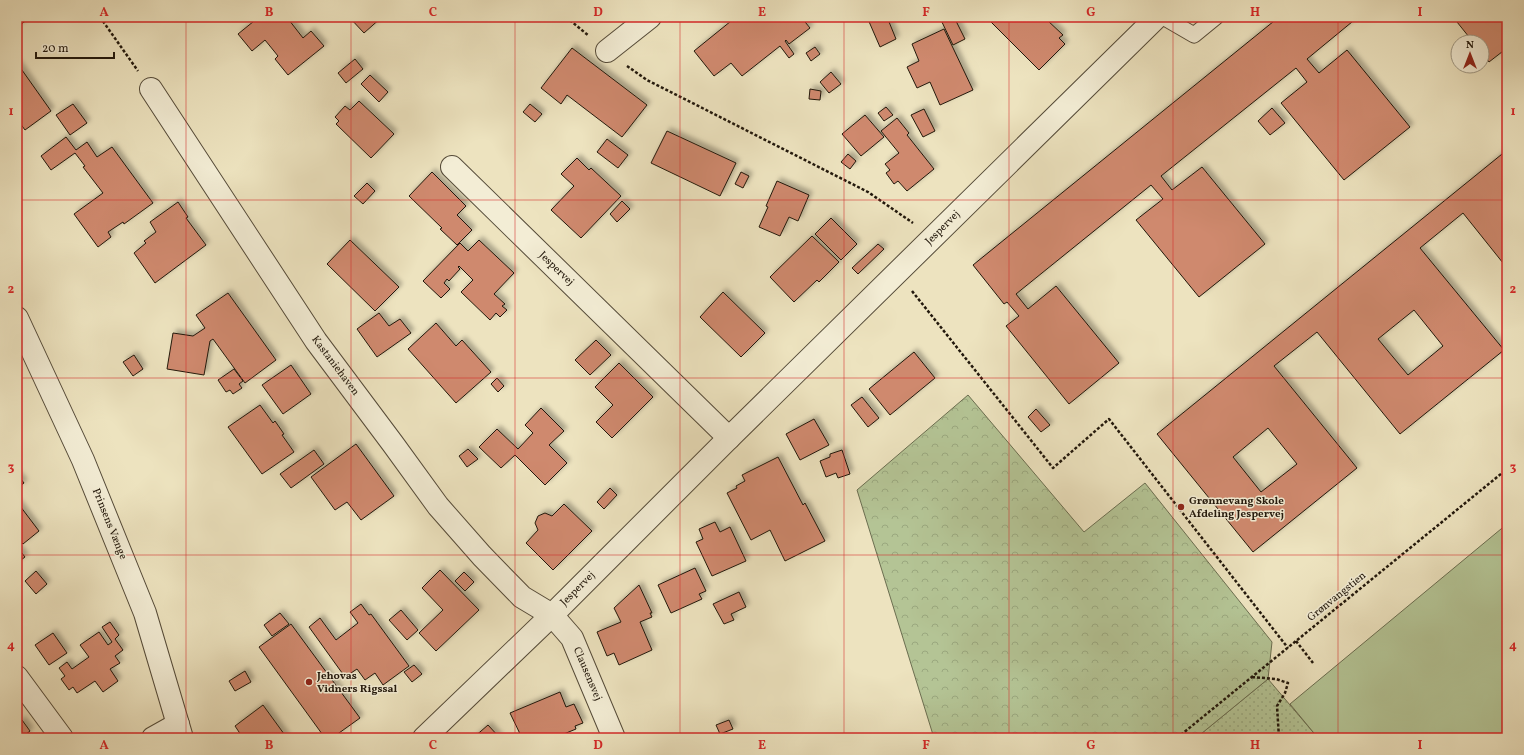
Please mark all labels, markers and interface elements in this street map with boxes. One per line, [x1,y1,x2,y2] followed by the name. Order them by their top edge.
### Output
[99,4,109,22] text: A
[265,4,274,22] text: B
[429,4,437,22] text: C
[593,4,603,22] text: D
[758,4,766,22] text: E
[922,4,930,22] text: F
[1086,4,1096,22] text: G
[1250,4,1260,22] text: H
[1418,4,1423,22] text: I
[36,34,114,60] scale bar
[1450,34,1490,74] north arrow
[1466,38,1474,53] text: N
[42,41,69,57] text: 20 m
[8,103,14,121] text: 1
[1510,103,1516,121] text: 1
[922,207,964,249] street label: Jespervej
[535,248,577,290] street label: Jespervej
[8,281,15,299] text: 2
[1510,281,1517,299] text: 2
[308,333,363,399] street label: Kastaniehaven
[8,459,15,477] text: 3
[1510,459,1517,477] text: 3
[88,486,130,562] street label: Prinsens Vænge
[1189,494,1284,522] place label: Grønnevang Skole Afdeling Jespervej
[1176,502,1186,512] marker: Grønnevang Skole Afdeling Jespervej
[557,568,599,610] street label: Jespervej
[1304,568,1370,625] street label: Grønvangstien
[7,637,15,655] text: 4
[1509,637,1517,655] text: 4
[569,645,605,703] street label: Clausensvej
[316,669,398,697] place label: Jehovas Vidners Rigssal
[304,677,314,687] marker: Jehovas Vidners Rigssal
[99,737,109,755] text: A
[265,737,274,755] text: B
[429,737,437,755] text: C
[593,737,603,755] text: D
[758,737,766,755] text: E
[922,737,930,755] text: F
[1086,737,1096,755] text: G
[1250,737,1260,755] text: H
[1418,737,1423,755] text: I

